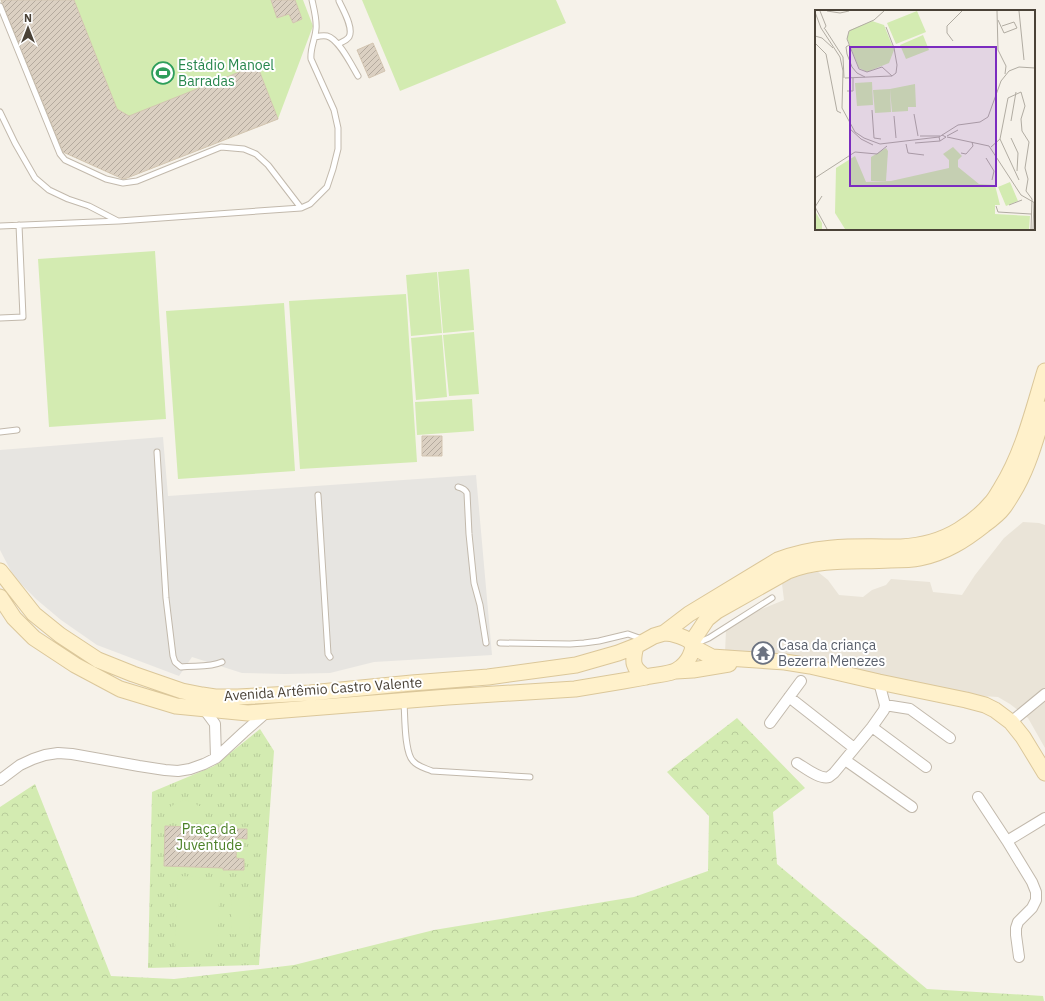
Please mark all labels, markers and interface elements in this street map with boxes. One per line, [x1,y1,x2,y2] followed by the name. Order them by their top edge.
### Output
[8,8,48,48] north arrow
[815,10,1035,230] inset map
[24,11,32,25] text: N
[178,56,274,90] place label: Estádio Manoel Barradas
[150,60,176,86] sports icon: Estádio Manoel Barradas
[778,636,885,670] place label: Casa da criança Bezerra Menezes
[750,640,776,666] temple icon: Casa da criança Bezerra Menezes
[223,673,423,705] street label: Avenida Artêmio Castro Valente
[176,820,242,854] park label: Praça da Juventude

